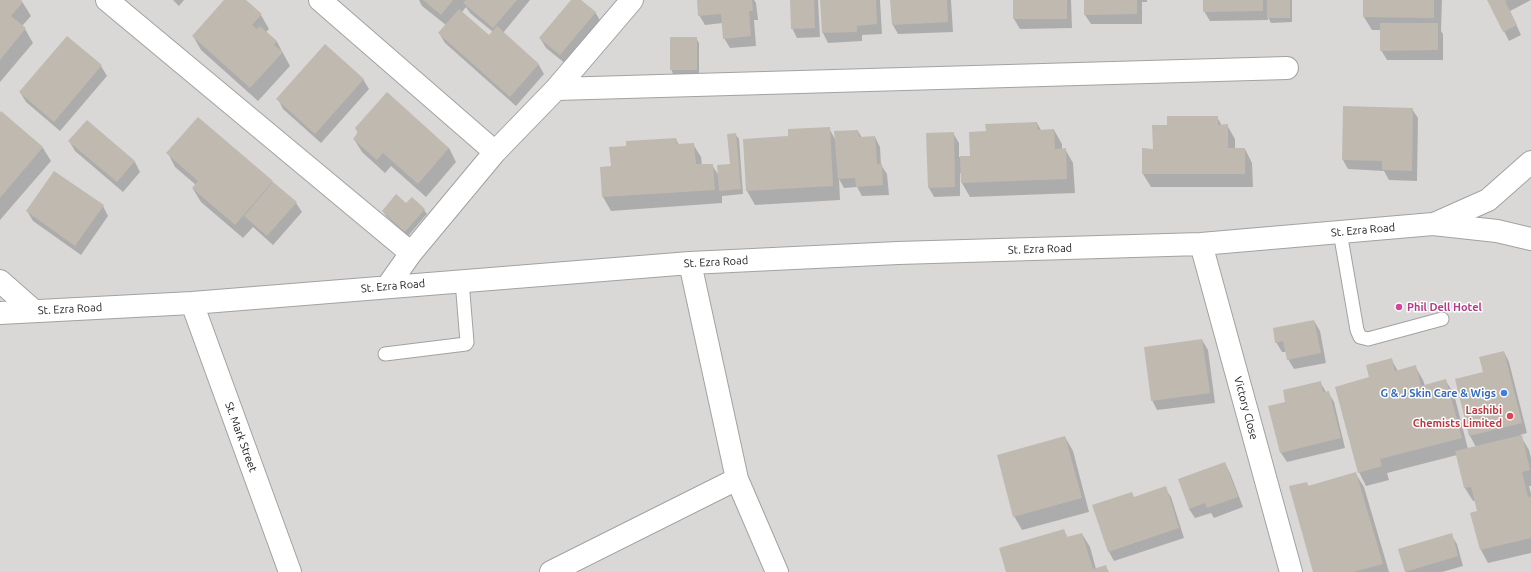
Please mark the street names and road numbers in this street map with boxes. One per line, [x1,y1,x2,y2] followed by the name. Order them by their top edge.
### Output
[1330,221,1396,239] street label: St. Ezra Road
[1008,241,1072,257] street label: St. Ezra Road
[684,254,748,270] street label: St. Ezra Road
[360,277,426,295] street label: St. Ezra Road
[38,301,102,317] street label: St. Ezra Road
[1231,375,1261,441] street label: Victory Close
[222,400,260,474] street label: St. Mark Street

